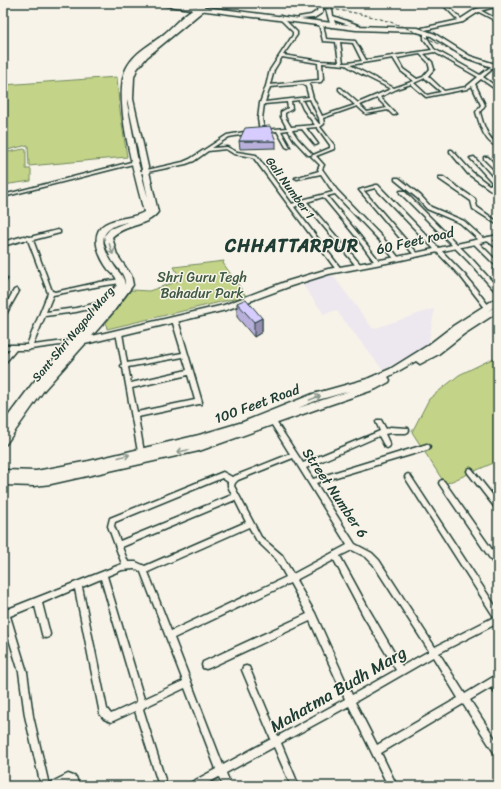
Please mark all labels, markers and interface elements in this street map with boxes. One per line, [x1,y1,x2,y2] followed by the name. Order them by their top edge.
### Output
[260,152,320,224] street label: Gali Number 1
[374,220,458,262] street label: 60 Feet road
[224,230,359,262] district label: CHHATTARPUR
[108,242,115,255] one-way arrow
[157,265,247,306] park label: Shri Guru Tegh Bahadur Park
[26,281,120,387] street label: Sant Shri Nagpal Marg
[211,376,305,431] street label: 100 Feet Road
[308,393,320,401] one-way arrow
[295,443,375,543] street label: Street Number 6
[177,447,190,455] one-way arrow
[117,451,130,459] one-way arrow
[264,637,413,741] street label: Mahatma Budh Marg

